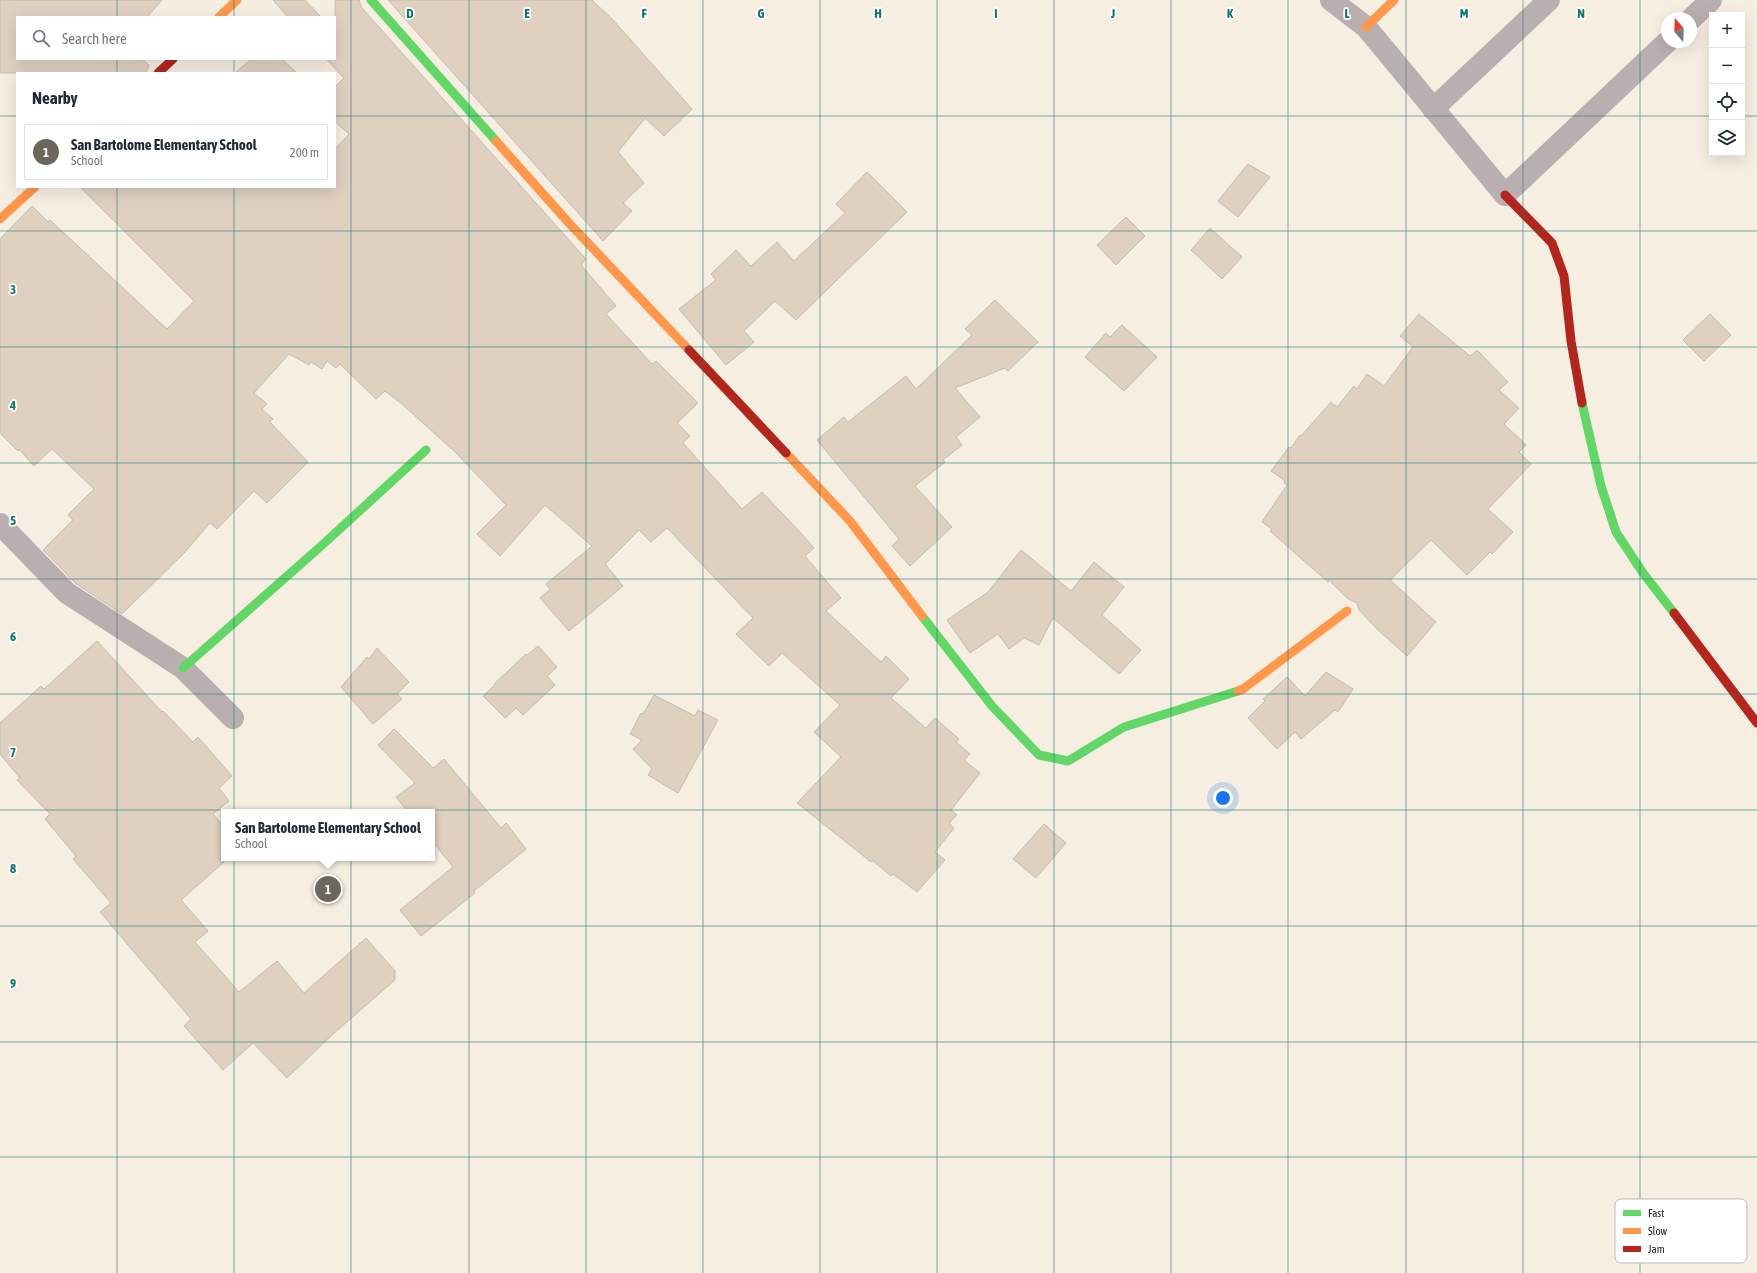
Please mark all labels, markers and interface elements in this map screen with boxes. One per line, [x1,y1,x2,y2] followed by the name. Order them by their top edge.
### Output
[406,6,414,21] text: D
[524,6,530,21] text: E
[641,6,647,21] text: F
[758,6,765,21] text: G
[874,6,882,21] text: H
[994,6,998,21] text: I
[1110,6,1115,21] text: J
[1227,6,1234,21] text: K
[1344,6,1350,21] text: L
[1460,6,1469,21] text: M
[1577,6,1585,21] text: N
[1661,12,1697,48] north arrow
[1709,12,1745,156] map controls
[1709,12,1745,48] button: +
[16,16,336,60] search box
[30,27,52,49] icon: search
[62,30,127,47] text: Search here
[1709,48,1745,84] button: −
[1709,84,1745,120] button: locate
[32,88,78,108] text: Nearby
[1709,120,1745,156] button: layers
[71,136,257,153] text: San Bartolome Elementary School
[43,145,49,160] text: 1
[290,145,319,160] text: 200 m
[71,153,103,168] text: School
[10,282,16,297] text: 3
[9,398,16,413] text: 4
[10,513,16,528] text: 5
[10,629,16,644] text: 6
[10,745,16,760] text: 7
[1213,788,1233,808] your location
[221,809,435,861] popup
[235,819,421,836] text: San Bartolome Elementary School
[235,836,267,851] text: School
[10,861,16,876] text: 8
[315,874,341,904] pin: 1
[10,976,16,991] text: 9
[1615,1199,1747,1263] legend
[1648,1207,1664,1219] text: Fast
[1648,1225,1667,1237] text: Slow
[1648,1243,1665,1255] text: Jam

